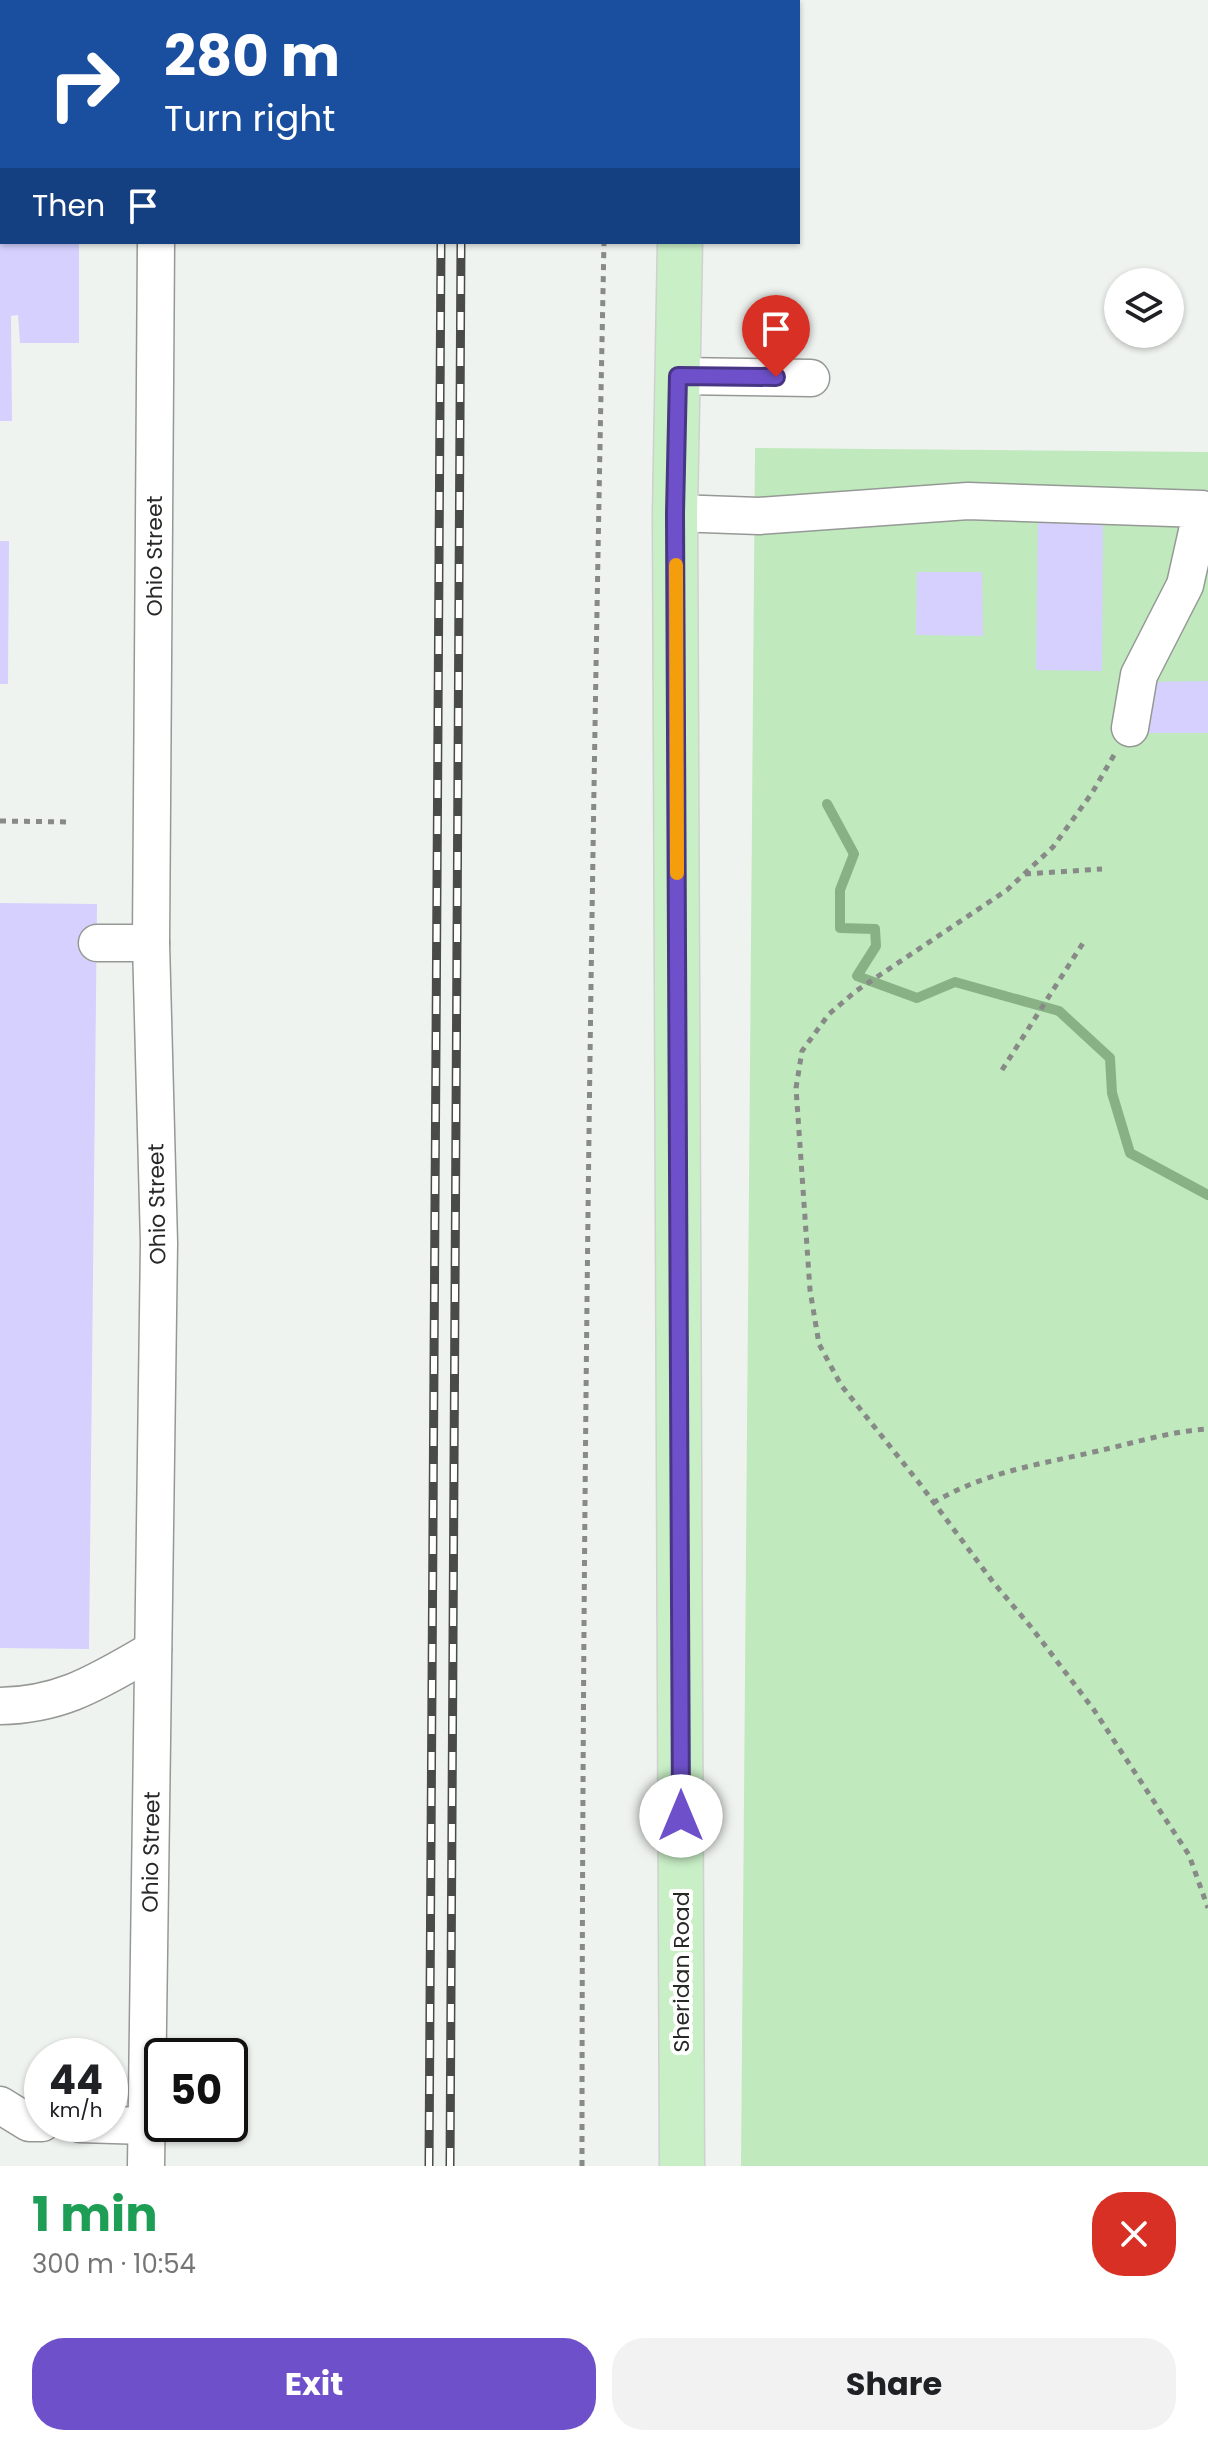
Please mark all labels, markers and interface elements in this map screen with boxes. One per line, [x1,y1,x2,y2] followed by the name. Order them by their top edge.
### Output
[164,17,340,96] text: 280 m
[32,32,136,136] icon: right
[164,93,335,144] text: Turn right
[32,184,105,227] text: Then
[121,184,165,228] icon: arrive
[1104,268,1184,348] map controls
[1104,268,1184,348] button: layers
[742,295,810,377] pin
[754,307,798,351] icon: arrive
[139,495,170,617] street label: Ohio Street
[140,1143,174,1265] street label: Ohio Street
[639,1774,723,1858] position arrow
[134,1791,168,1913] street label: Ohio Street
[666,1891,697,2053] street label: Sheridan Road
[144,2038,248,2142] speed limit sign: 50
[49,2052,103,2108] text: 44
[49,2096,103,2124] text: km/h
[32,2181,158,2248] text: 1 min
[1092,2192,1176,2276] button: close
[32,2246,196,2282] text: 300 m · 10:54
[32,2338,596,2430] button: Exit
[612,2338,1176,2430] button: Share

